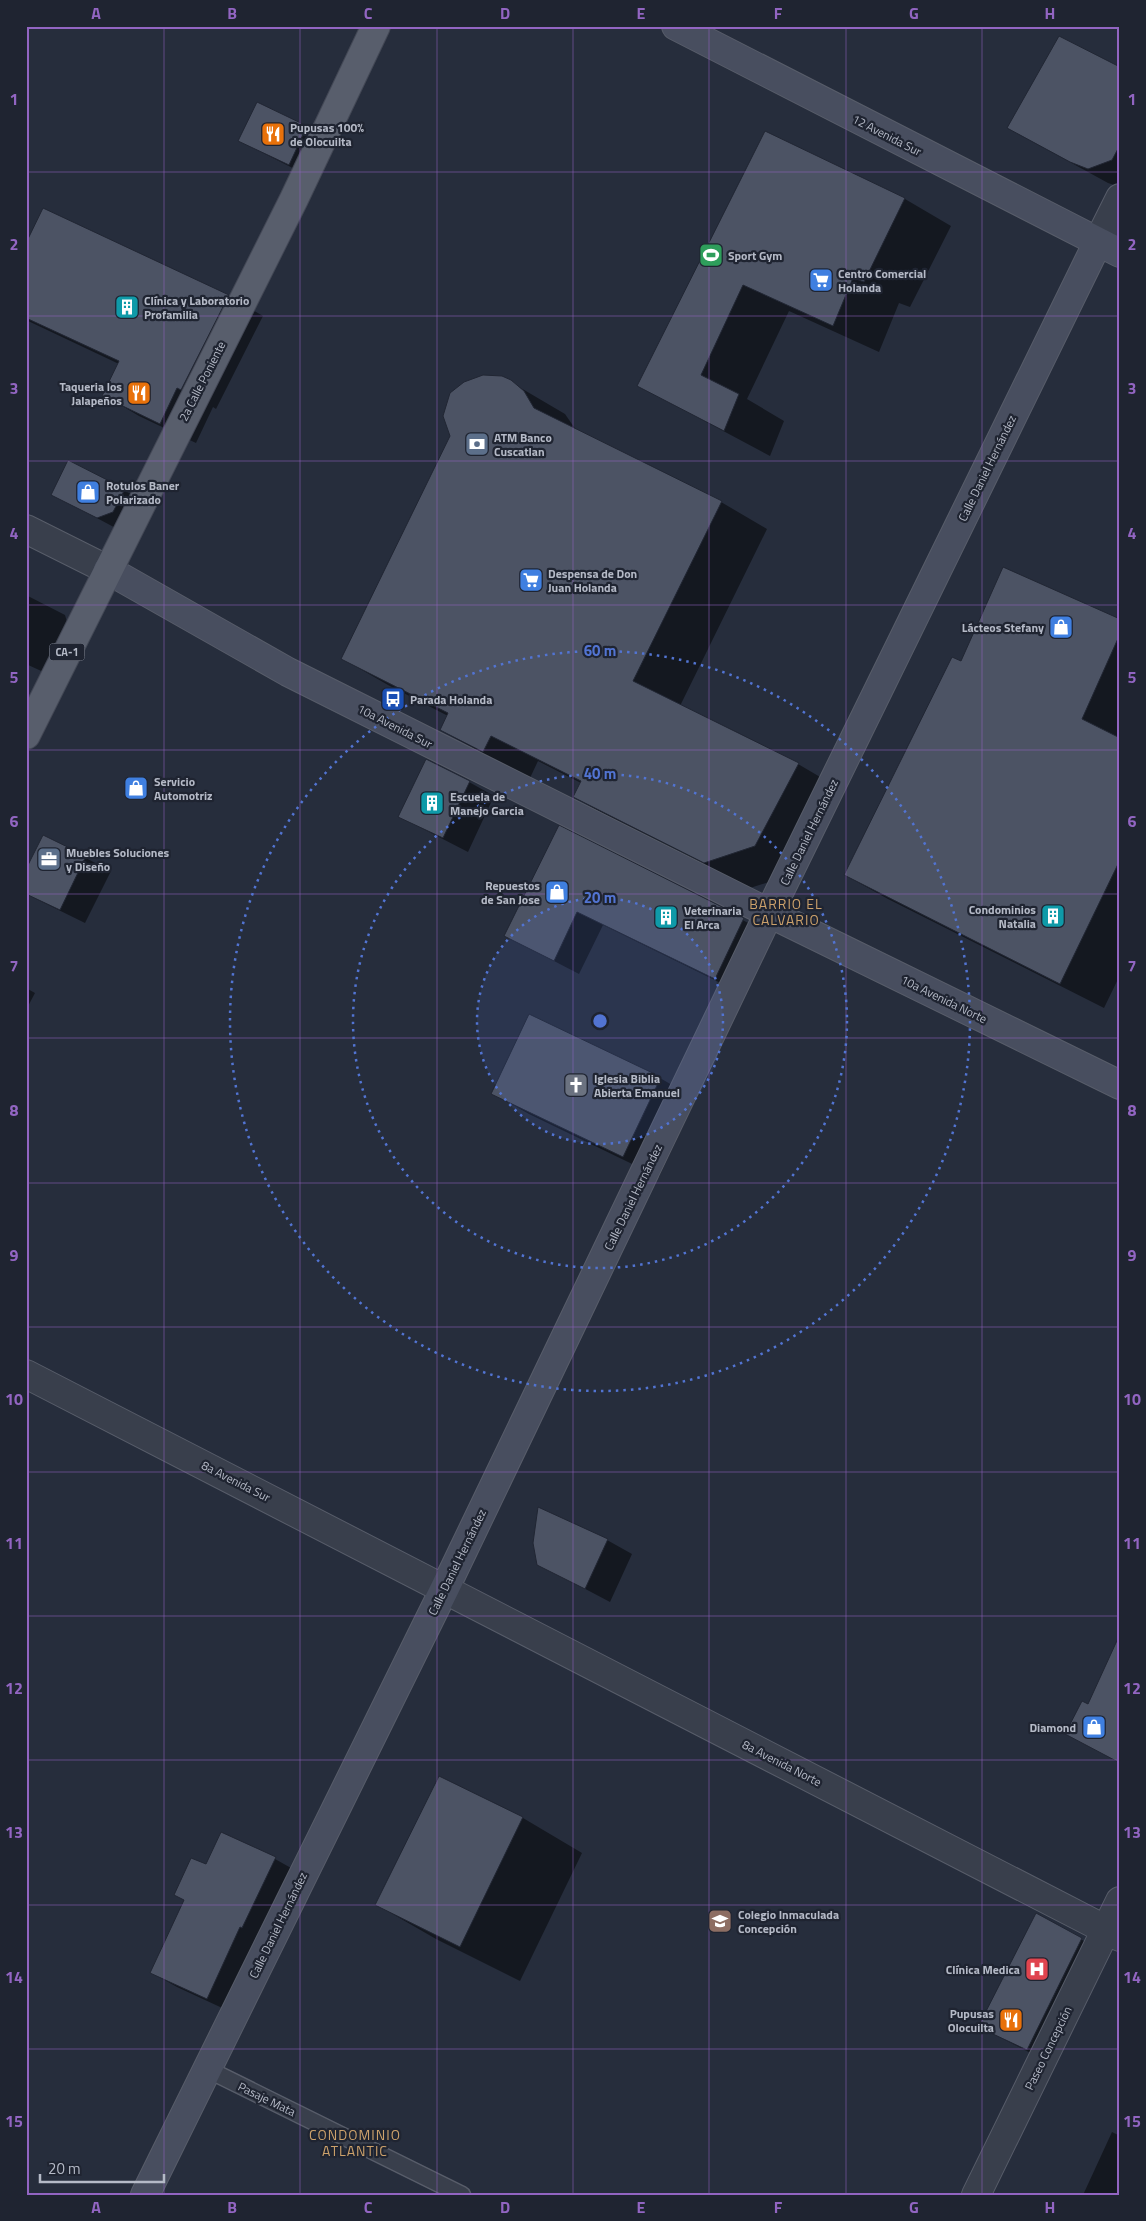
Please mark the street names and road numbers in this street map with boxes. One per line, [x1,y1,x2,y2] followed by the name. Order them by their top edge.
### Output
[849,109,925,161] street label: 12 Avenida Sur
[174,338,230,424] street label: 2a Calle Poniente
[953,412,1021,524] street label: Calle Daniel Hernández
[50,644,84,660] road number: CA-1
[354,699,436,753] street label: 10a Avenida Sur
[775,776,843,888] street label: Calle Daniel Hernández
[898,970,990,1028] street label: 10a Avenida Norte
[599,1141,667,1253] street label: Calle Daniel Hernández
[198,1455,274,1507] street label: 8a Avenida Sur
[423,1506,491,1618] street label: Calle Daniel Hernández
[739,1735,825,1791] street label: 8a Avenida Norte
[244,1869,312,1981] street label: Calle Daniel Hernández
[1020,2003,1076,2093] street label: Paseo Concepción
[235,2077,299,2121] street label: Pasaje Mata

